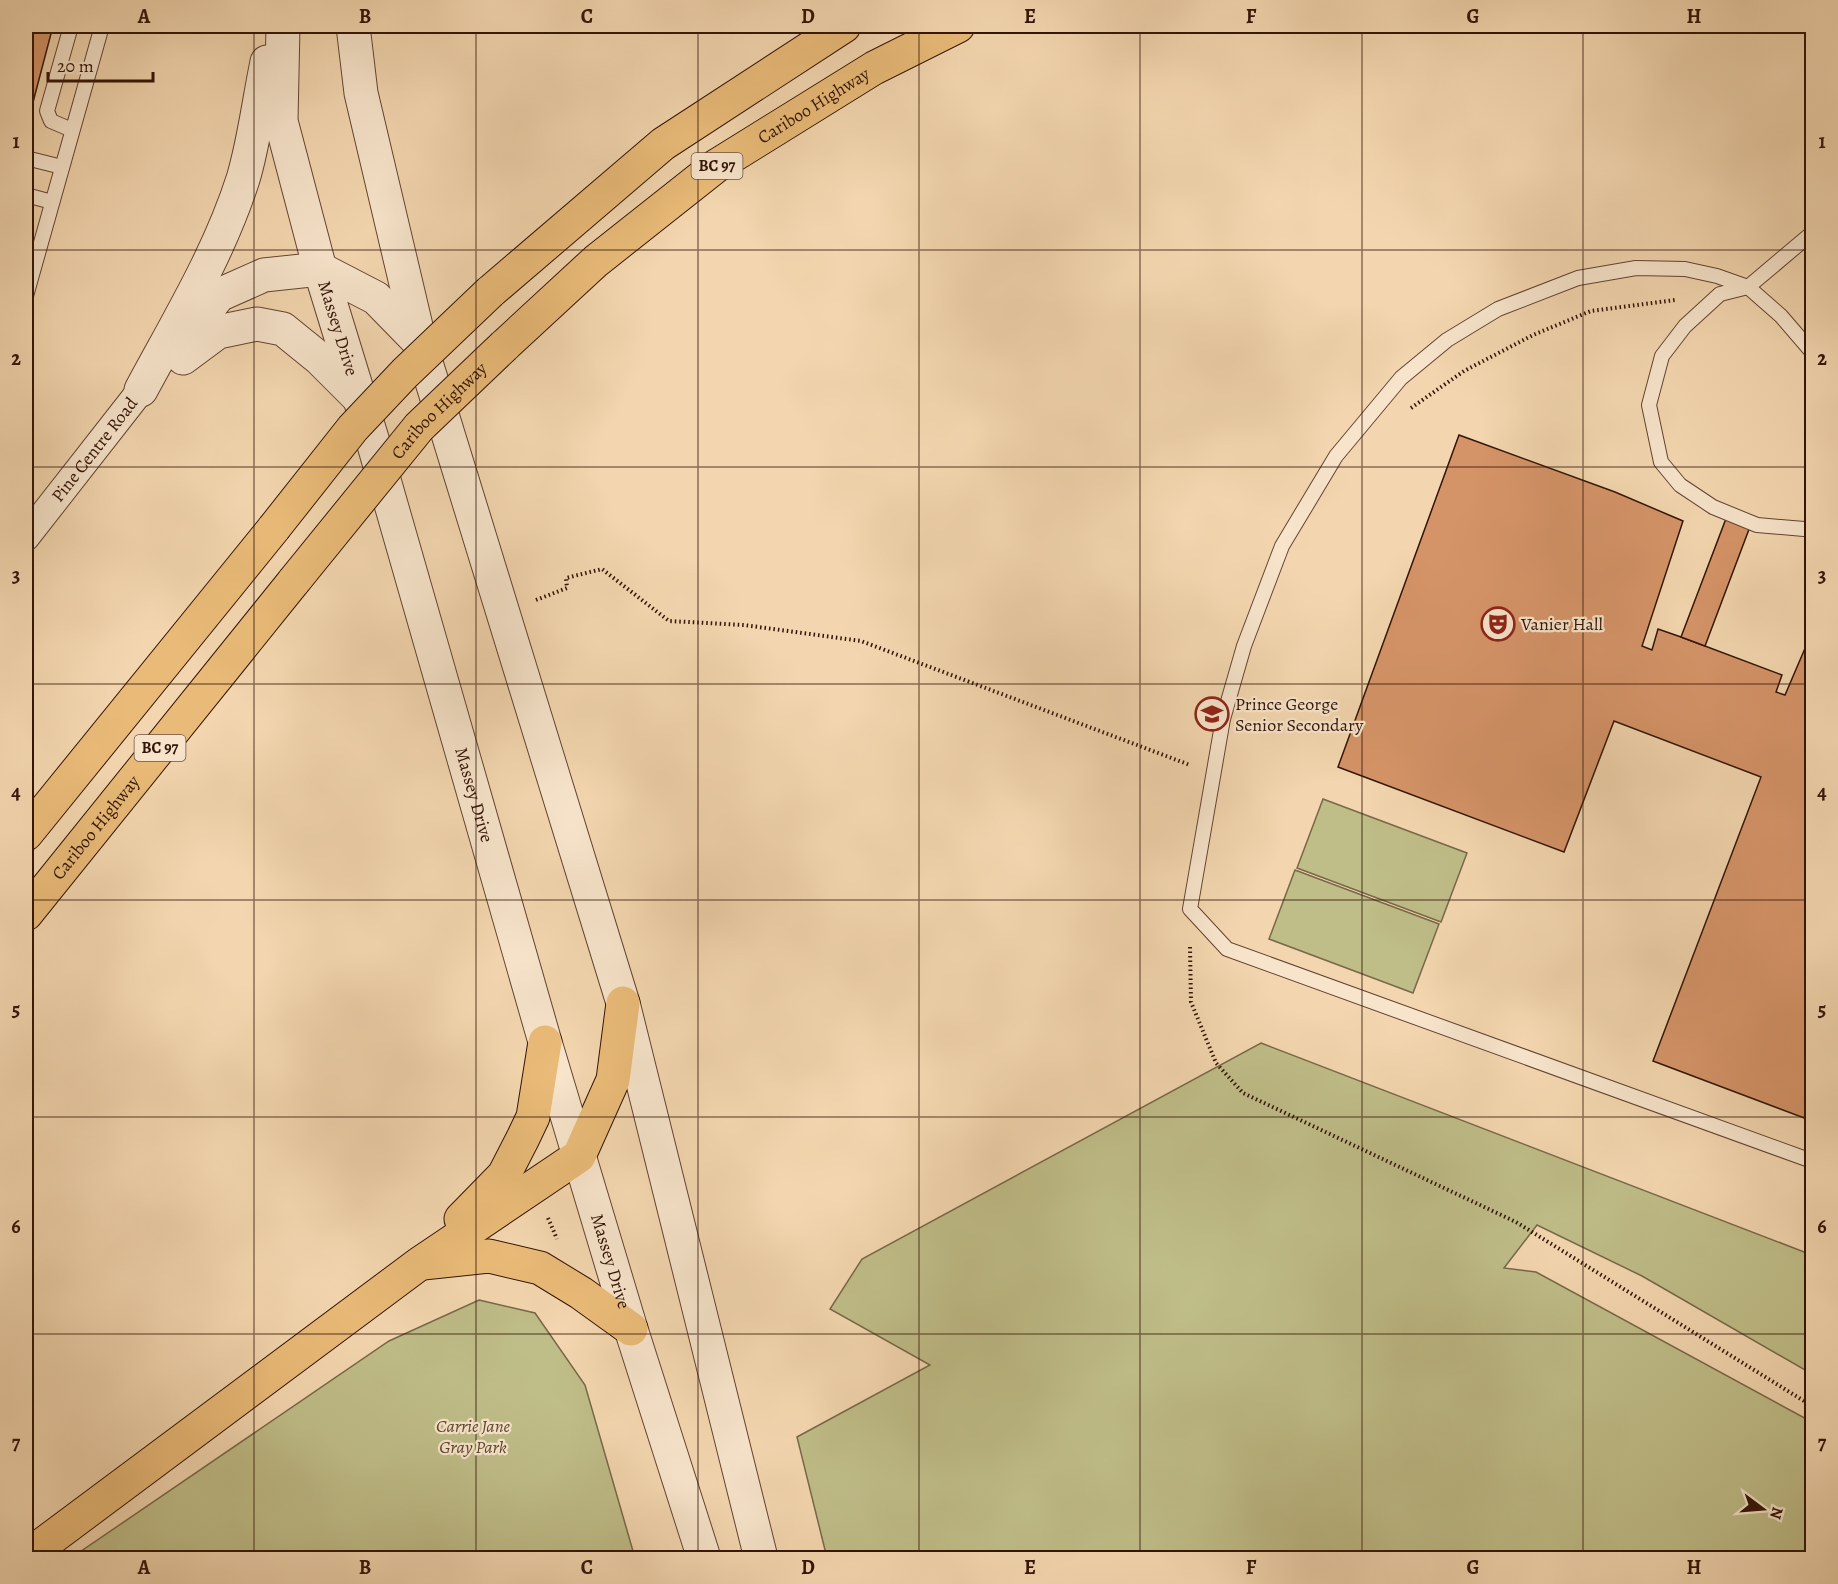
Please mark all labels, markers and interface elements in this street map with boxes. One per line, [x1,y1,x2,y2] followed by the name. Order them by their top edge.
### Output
[137,3,151,30] text: A
[359,3,371,30] text: B
[581,3,593,30] text: C
[801,3,815,30] text: D
[1024,3,1036,30] text: E
[1246,3,1257,30] text: F
[1466,3,1480,30] text: G
[1687,3,1702,30] text: H
[48,45,153,83] scale bar
[57,54,94,78] text: 20 m
[753,61,875,149] street label: Cariboo Highway
[12,128,20,155] text: 1
[1818,128,1826,155] text: 1
[692,153,742,179] road number: BC 97
[312,278,364,379] street label: Massey Drive
[11,345,21,372] text: 2
[1817,345,1827,372] text: 2
[386,356,493,464] street label: Cariboo Highway
[46,392,143,507] street label: Pine Centre Road
[12,562,20,589] text: 3
[1818,562,1826,589] text: 3
[1480,606,1516,642] theatre icon: Vanier Hall
[1520,612,1603,636] place label: Vanier Hall
[1235,692,1364,737] place label: Prince George Senior Secondary
[1194,696,1230,732] school or university icon: Prince George Senior Secondary
[134,735,186,761] road number: BC 97
[449,744,499,845] street label: Massey Drive
[46,770,146,885] street label: Cariboo Highway
[11,779,21,806] text: 4
[1817,779,1827,806] text: 4
[12,996,20,1023] text: 5
[1818,996,1826,1023] text: 5
[585,1211,636,1312] street label: Massey Drive
[11,1213,21,1240] text: 6
[1817,1213,1827,1240] text: 6
[436,1414,511,1459] park label: Carrie Jane Gray Park
[12,1429,21,1456] text: 7
[1818,1429,1827,1456] text: 7
[1733,1479,1793,1539] north arrow
[1764,1504,1789,1522] text: N
[137,1554,151,1581] text: A
[359,1554,371,1581] text: B
[581,1554,593,1581] text: C
[801,1554,815,1581] text: D
[1024,1554,1036,1581] text: E
[1246,1554,1257,1581] text: F
[1466,1554,1480,1581] text: G
[1687,1554,1702,1581] text: H

